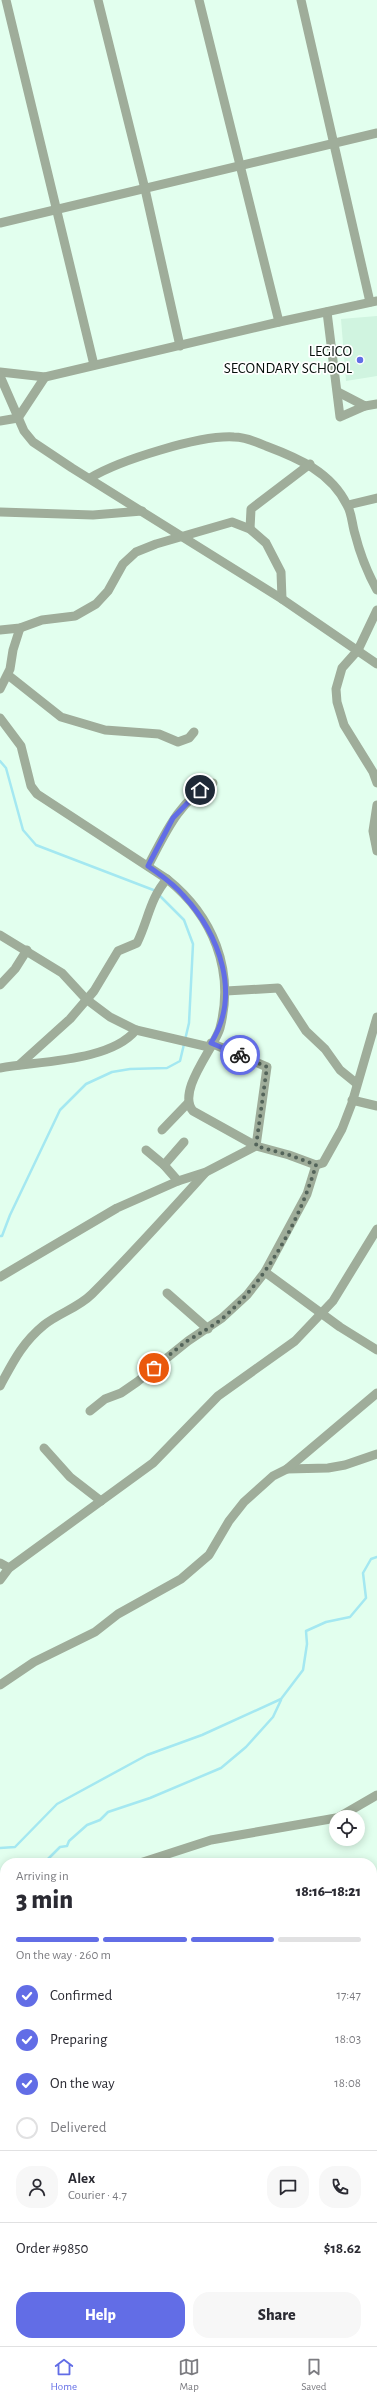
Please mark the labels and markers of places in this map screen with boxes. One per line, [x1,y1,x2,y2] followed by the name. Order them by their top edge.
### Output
[224,344,353,376] place label: LEGICO SECONDARY SCHOOL
[355,355,365,365] marker: LEGICO SECONDARY SCHOOL
[183,773,217,807] pin
[137,1351,171,1385] pin

